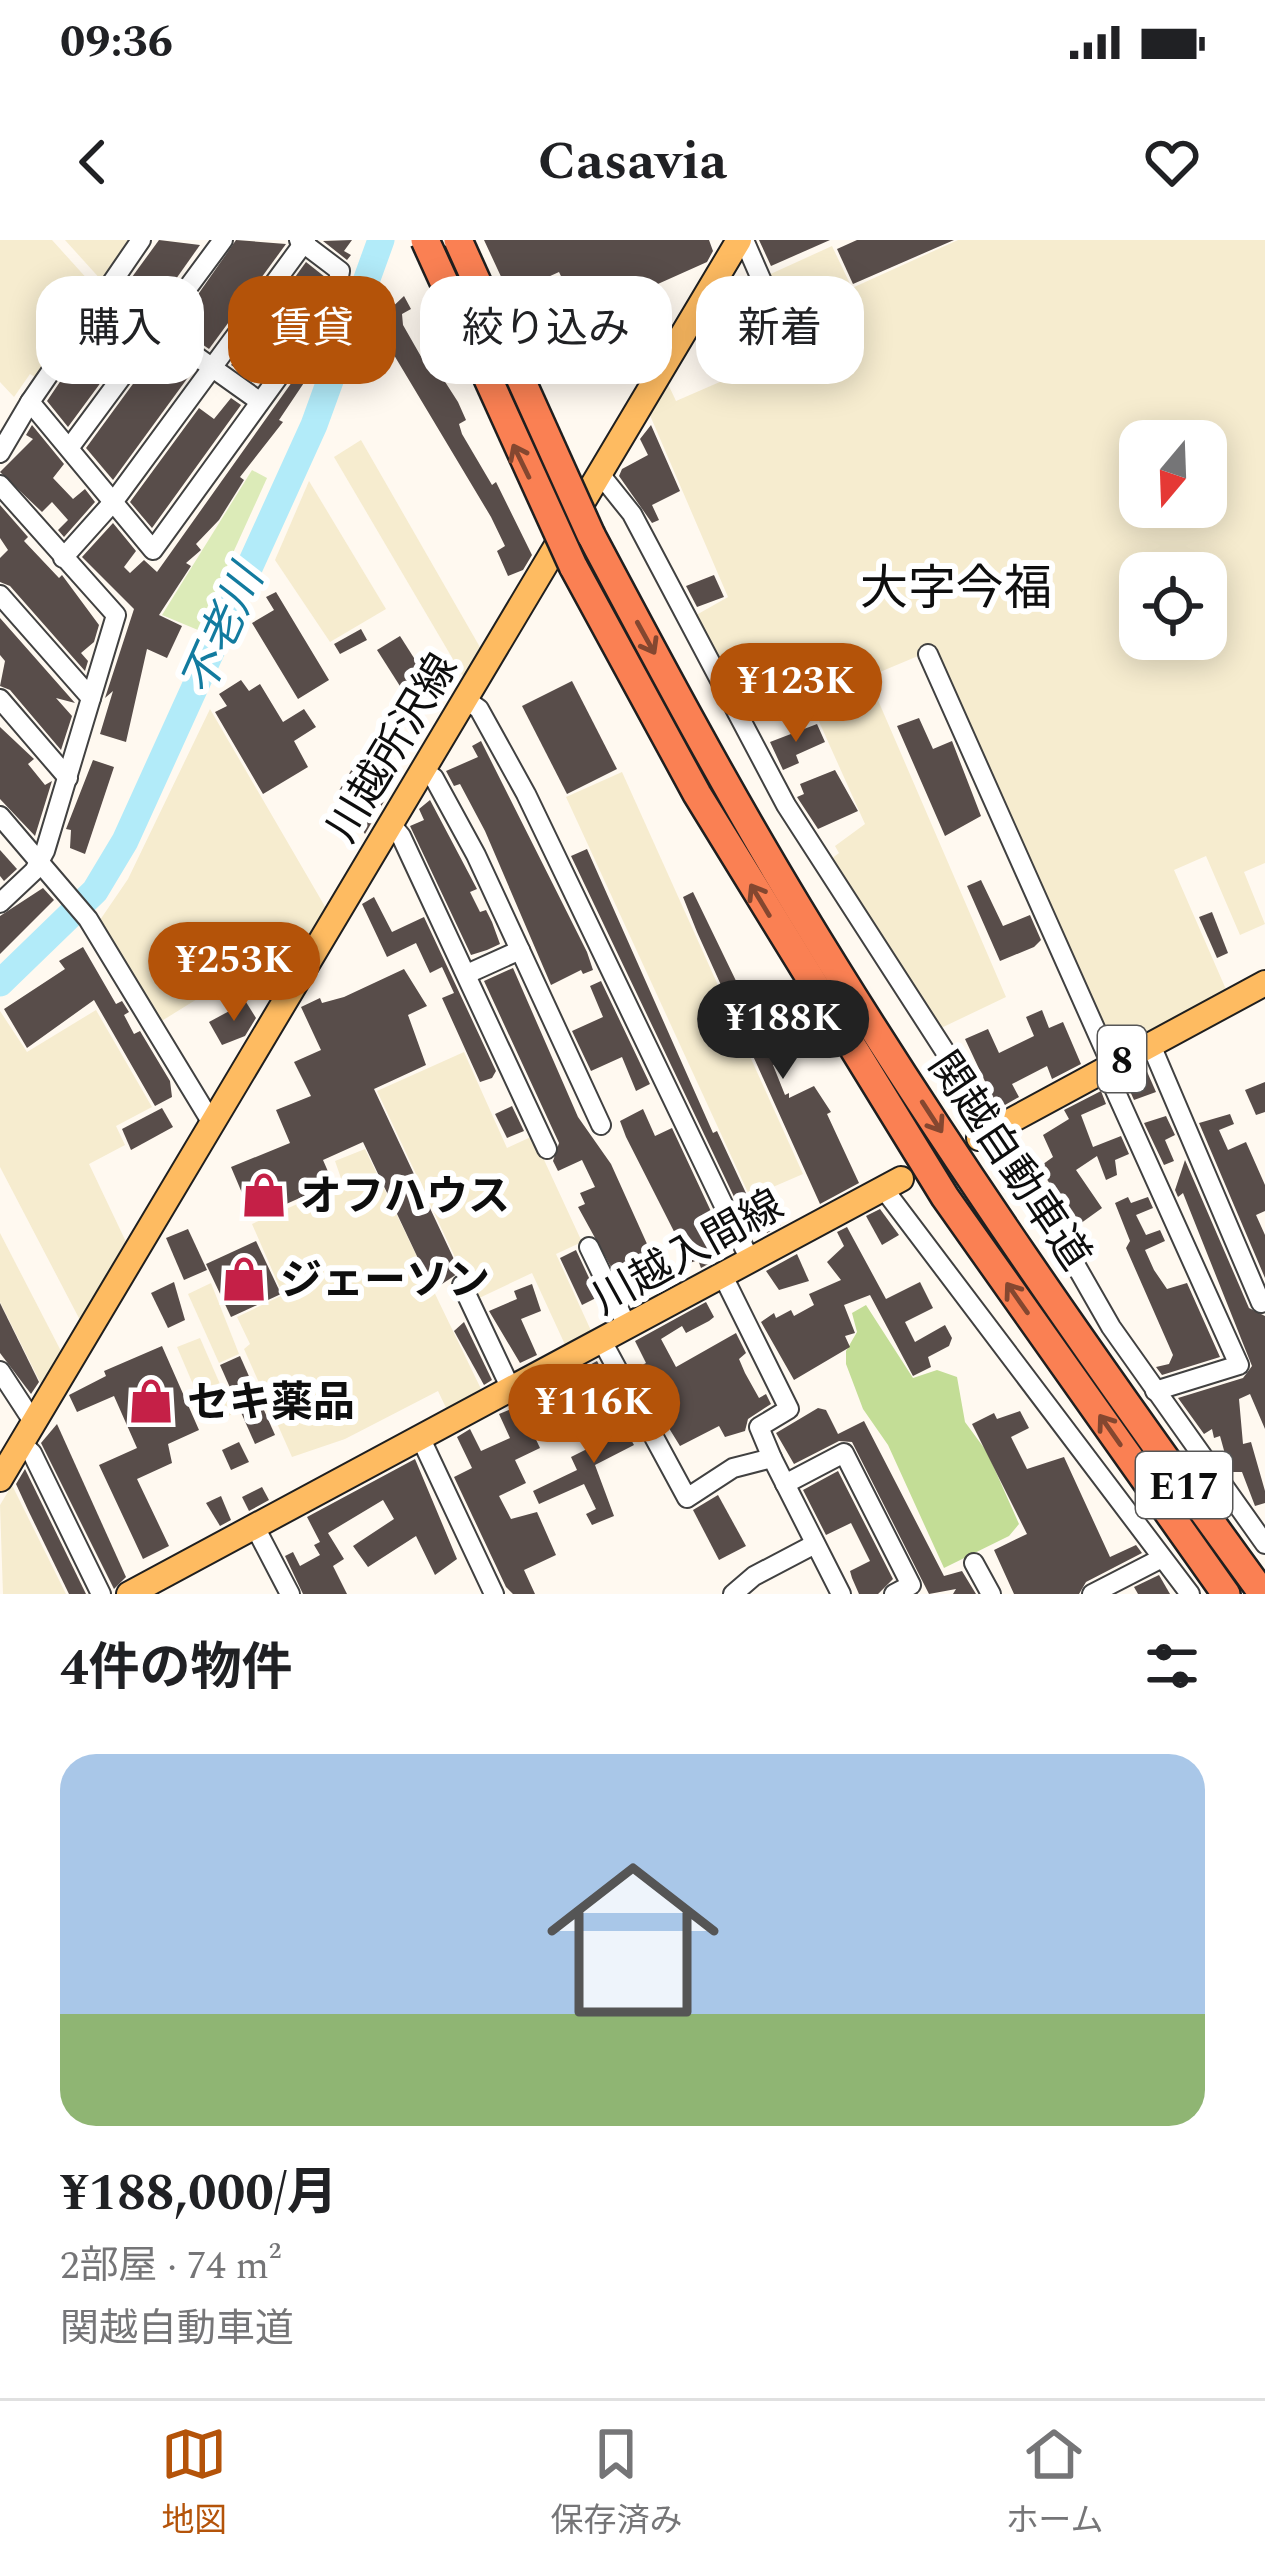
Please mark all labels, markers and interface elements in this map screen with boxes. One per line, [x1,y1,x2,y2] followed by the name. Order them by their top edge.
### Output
[60,8,173,77] text: 09:36
[538,121,727,203] text: Casavia
[60,129,126,195] icon: back
[1139,129,1205,195] icon: heart
[36,276,204,384] chip: 購入
[228,276,396,384] chip: 賃貸
[420,276,672,384] chip: 絞り込み
[696,276,864,384] chip: 新着
[1119,420,1227,528] north arrow
[1119,420,1227,660] map controls
[509,444,532,479] one-way arrow
[164,552,284,707] water label: 不老川
[1119,552,1227,660] button: locate
[860,553,1052,626] district label: 大字今福
[635,620,658,655] one-way arrow
[312,642,474,855] street label: 川越所沢線
[712,643,880,745] pin: ¥123K
[737,652,855,711] text: ¥123K
[748,883,772,918] one-way arrow
[150,922,318,1024] pin: ¥253K
[175,931,293,990] text: ¥253K
[699,980,867,1082] pin: ¥188K
[724,989,842,1048] text: ¥188K
[1098,1026,1146,1092] road number: 8
[912,1039,1106,1283] street label: 関越自動車道
[919,1100,944,1134] one-way arrow
[300,1166,510,1229] place label: オフハウス
[239,1170,289,1220] shop icon: オフハウス
[581,1175,795,1332] street label: 川越入間線
[280,1250,490,1313] place label: ジェーソン
[219,1254,269,1304] shop icon: ジェーソン
[1004,1282,1030,1315] one-way arrow
[510,1364,678,1466] pin: ¥116K
[187,1372,355,1435] place label: セキ薬品
[535,1373,653,1432] text: ¥116K
[126,1376,176,1426] shop icon: セキ薬品
[1098,1414,1123,1447] one-way arrow
[1136,1452,1232,1518] road number: E17
[60,1630,293,1708] text: 4件の物件
[1139,1633,1205,1699] icon: filters
[525,1832,741,2048] icon: home
[60,2155,338,2233] text: ¥188,000/月
[60,2237,281,2296] text: 2部屋 · 74 m²
[60,2300,294,2359] text: 関越自動車道
[161,2421,227,2546] tab: 地図
[550,2421,682,2546] tab: 保存済み
[1005,2421,1103,2546] tab: ホーム

